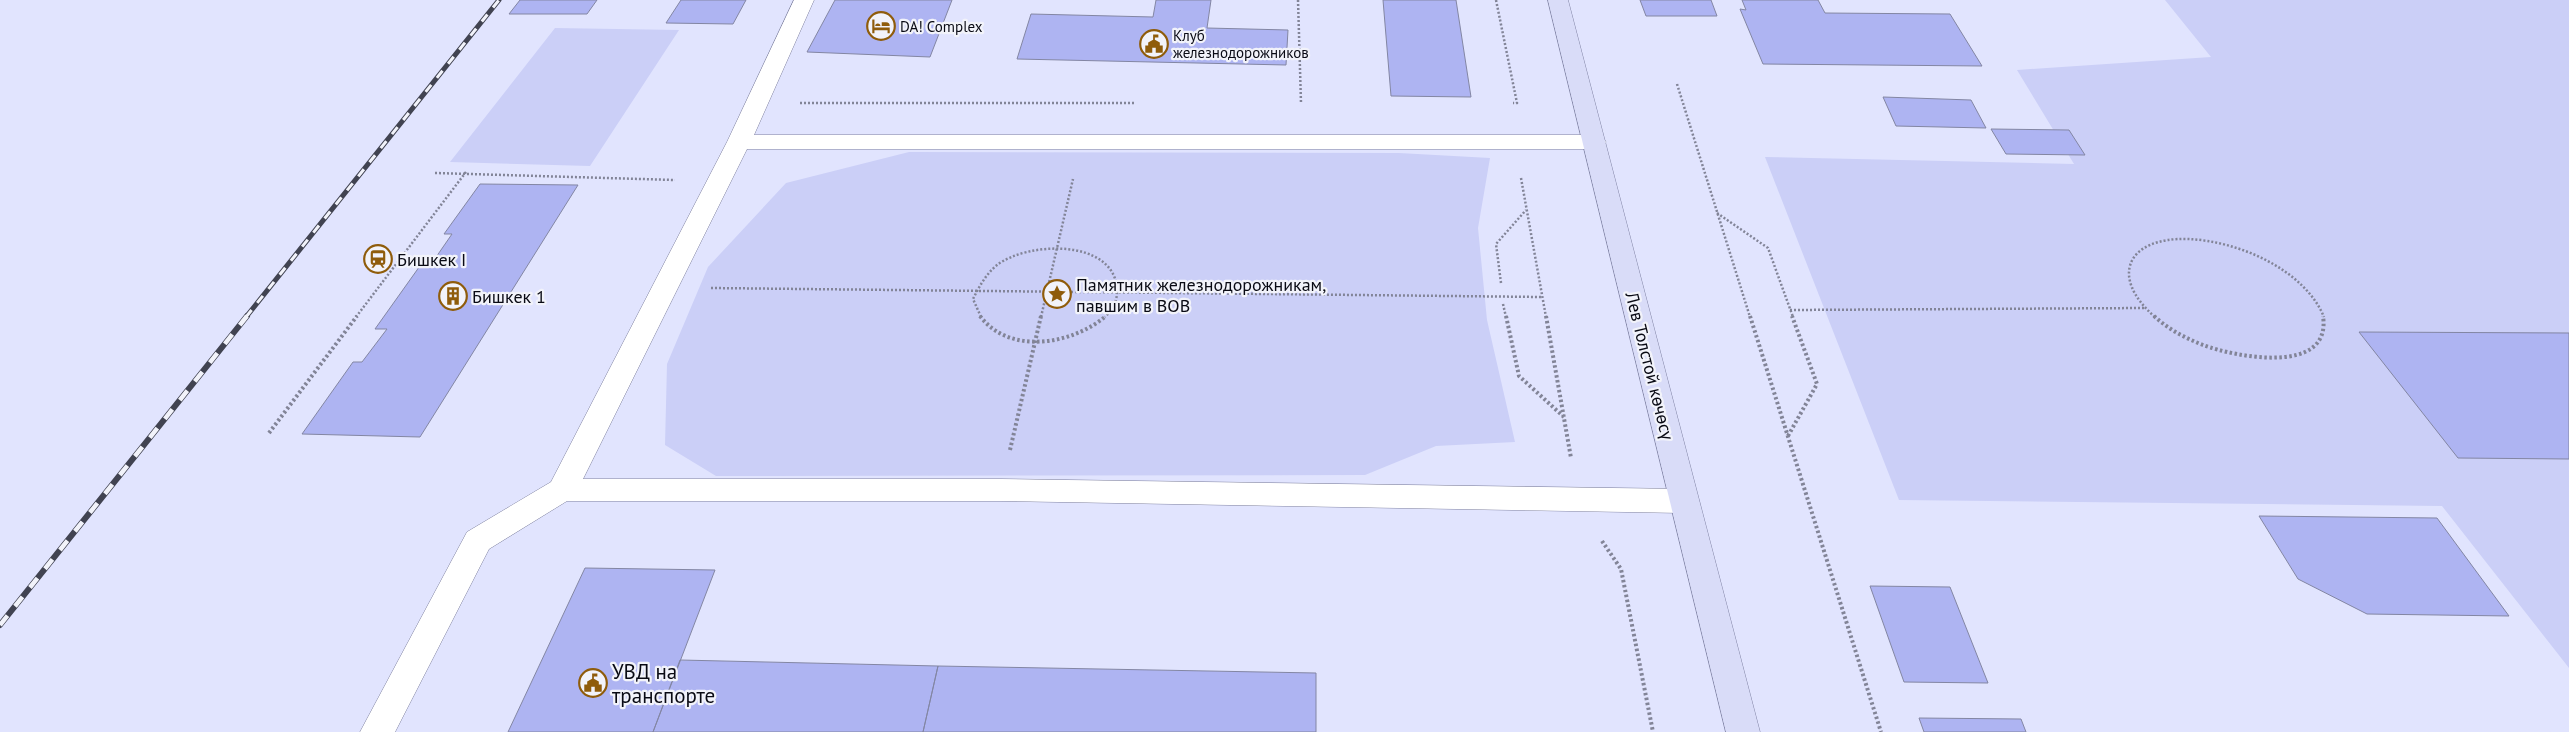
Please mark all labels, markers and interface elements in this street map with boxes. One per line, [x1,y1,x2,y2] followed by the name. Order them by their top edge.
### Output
[866,11,896,41] hotel icon: DA! Complex
[900,17,983,36] place label: DA! Complex
[1173,26,1309,62] place label: Клуб железнодорожников
[1139,29,1169,59] public building icon: Клуб железнодорожников
[363,244,393,274] station icon: Бишкек I
[397,248,466,271] place label: Бишкек I
[1076,273,1326,317] place label: Памятник железнодорожникам, павшим в ВОВ
[1042,279,1072,309] place icon: Памятник железнодорожникам, павшим в ВОВ
[438,281,468,311] building icon: Бишкек 1
[472,285,546,308] place label: Бишкек 1
[1620,289,1680,443] street label: Лев Толстой көчөсү
[612,658,715,709] place label: УВД на транспорте
[578,668,608,698] public building icon: УВД на транспорте

